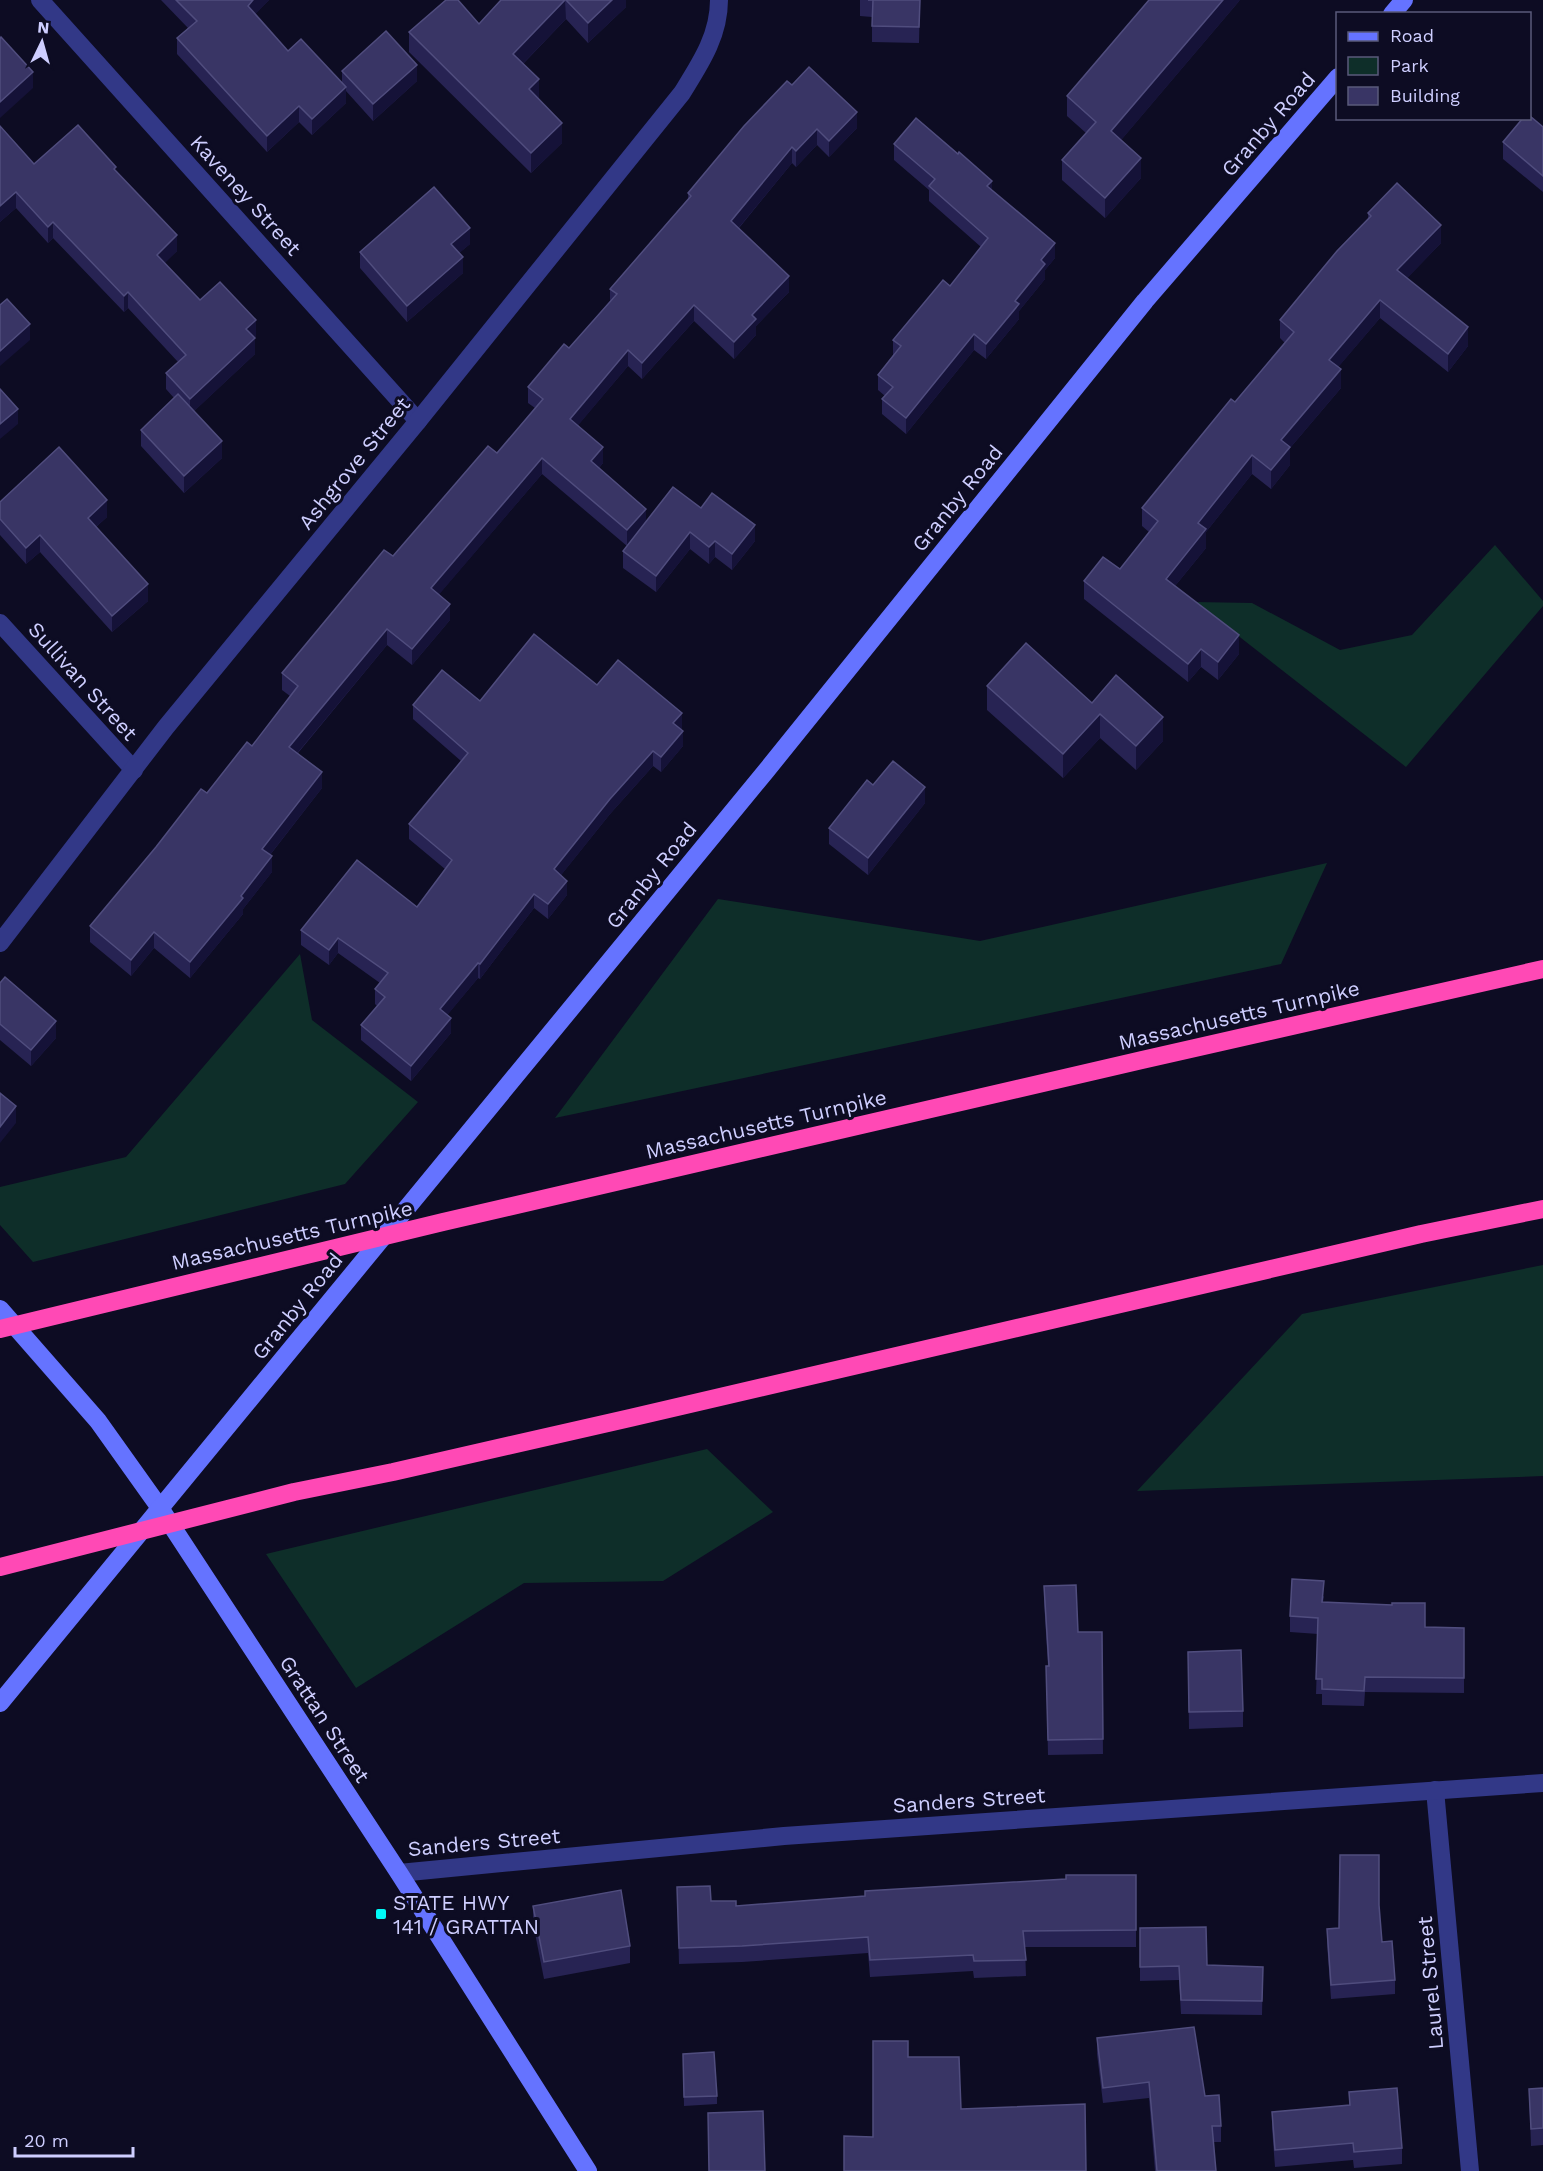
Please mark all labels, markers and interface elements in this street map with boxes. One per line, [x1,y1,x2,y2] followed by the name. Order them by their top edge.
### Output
[12,12,72,72] north arrow
[1336,12,1531,120] legend
[37,18,50,38] text: N
[1390,25,1434,46] text: Road
[1390,55,1429,76] text: Park
[1216,67,1320,181] street label: Granby Road
[1390,85,1460,106] text: Building
[185,130,307,260] street label: Kaveney Street
[293,392,415,534] street label: Ashgrove Street
[906,440,1008,556] street label: Granby Road
[23,617,143,745] street label: Sullivan Street
[600,817,702,933] street label: Granby Road
[1116,975,1362,1055] street label: Massachusetts Turnpike
[643,1084,889,1164] street label: Massachusetts Turnpike
[169,1195,415,1275] street label: Massachusetts Turnpike
[246,1248,348,1364] street label: Granby Road
[275,1651,375,1787] street label: Grattan Street
[892,1782,1046,1818] street label: Sanders Street
[407,1823,561,1861] street label: Sanders Street
[393,1890,539,1939] place label: STATE HWY 141 / GRATTAN
[374,1907,388,1921] marker: STATE HWY 141 / GRATTAN
[1412,1915,1448,2051] street label: Laurel Street
[15,2120,134,2158] scale bar
[24,2130,69,2151] text: 20 m

